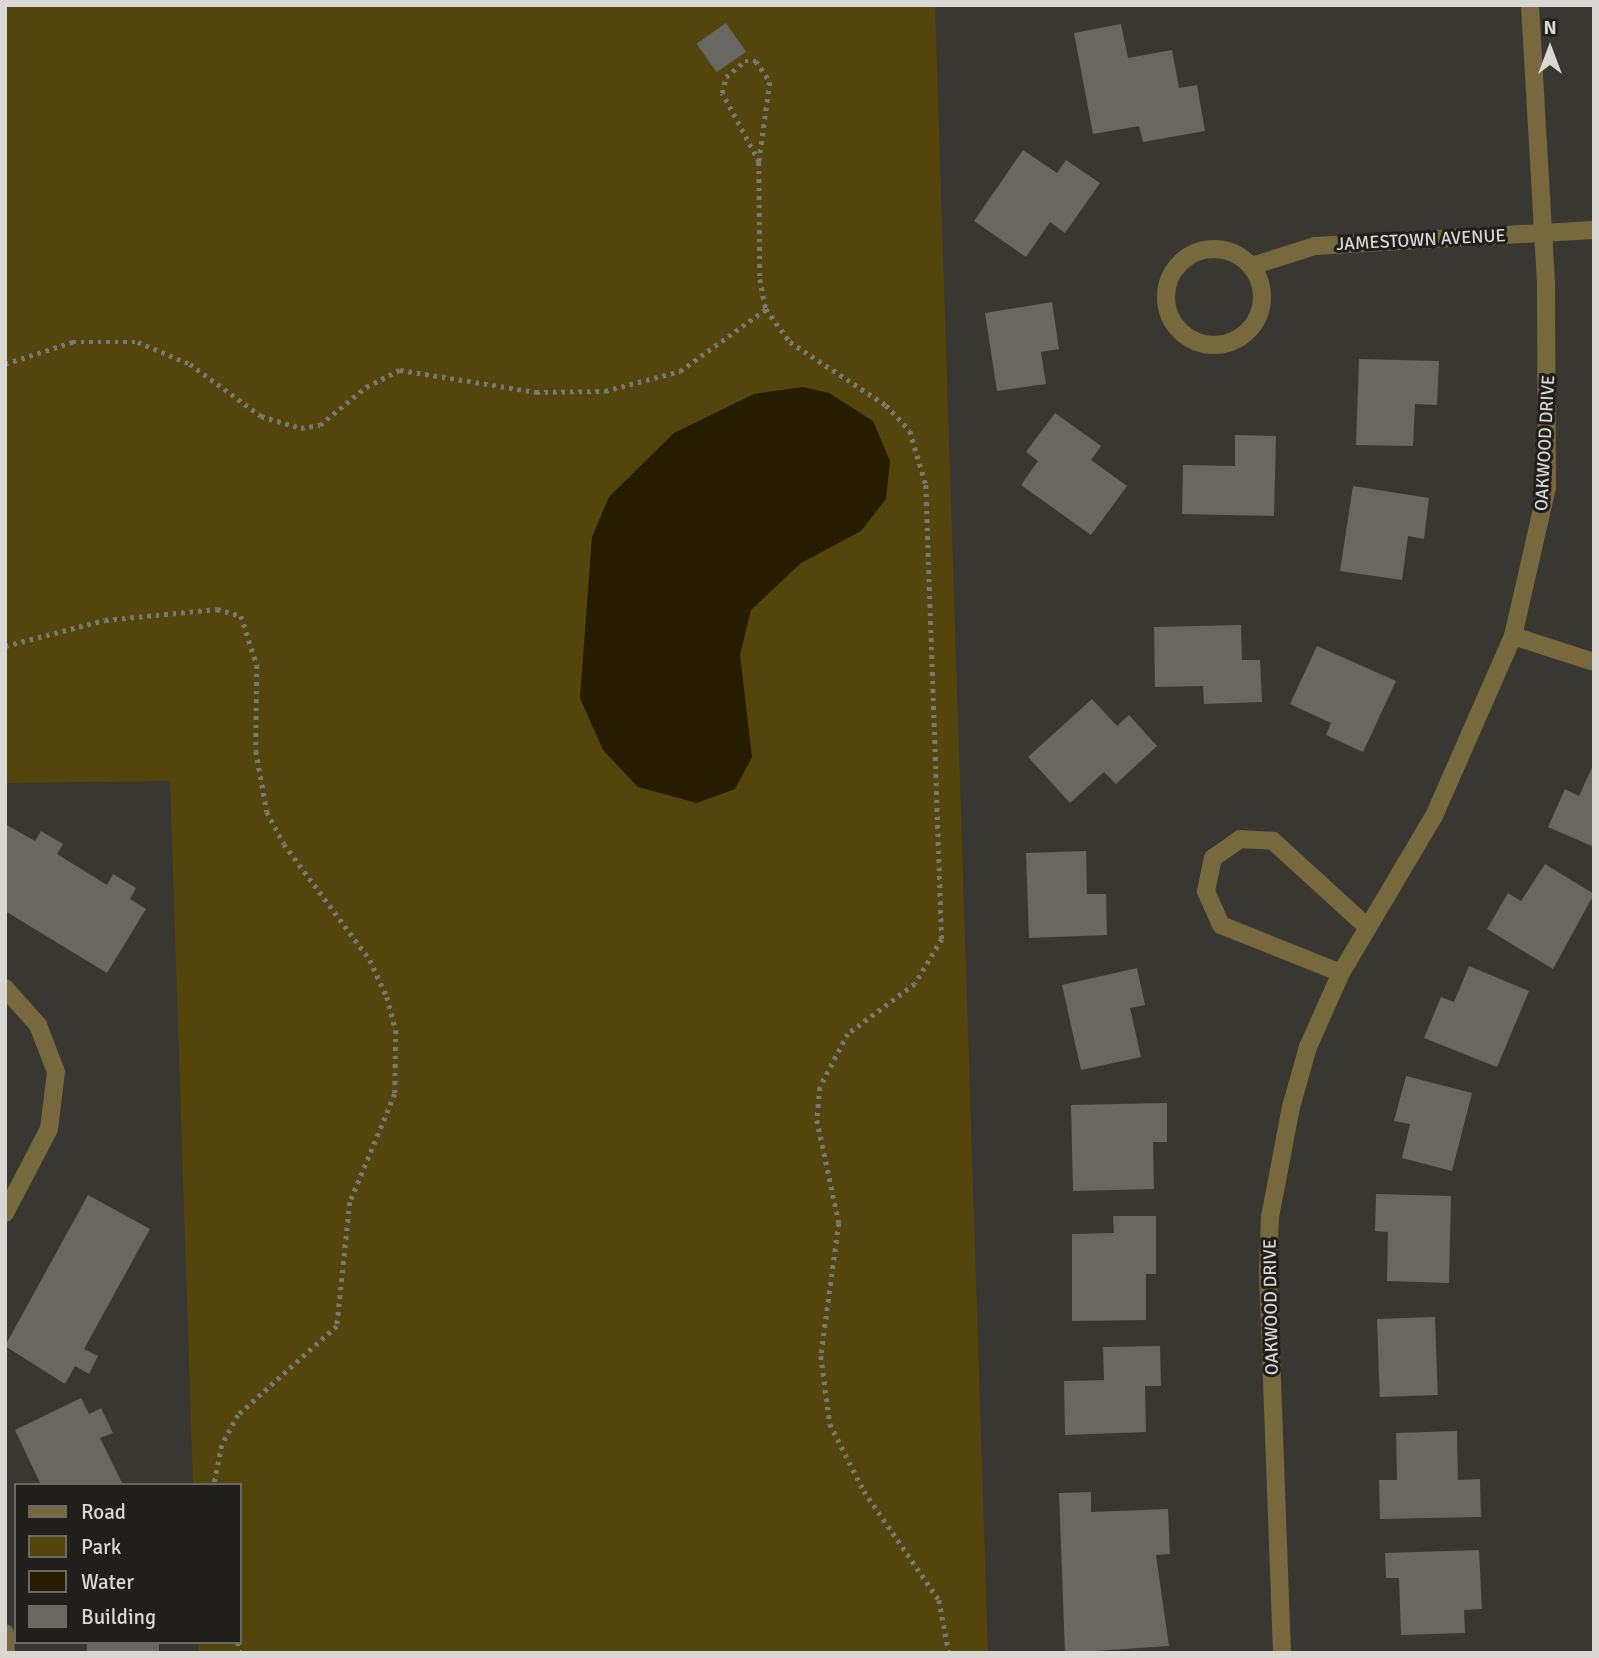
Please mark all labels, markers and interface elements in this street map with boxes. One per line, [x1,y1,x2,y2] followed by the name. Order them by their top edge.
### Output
[1515,14,1585,84] north arrow
[1543,16,1557,40] text: N
[1336,225,1506,255] street label: JAMESTOWN AVENUE
[1531,374,1559,512] street label: OAKWOOD DRIVE
[1259,1239,1283,1375] street label: OAKWOOD DRIVE
[14,1483,242,1644] legend
[81,1499,126,1525] text: Road
[81,1534,121,1560] text: Park
[81,1569,134,1595] text: Water
[81,1604,156,1630] text: Building

